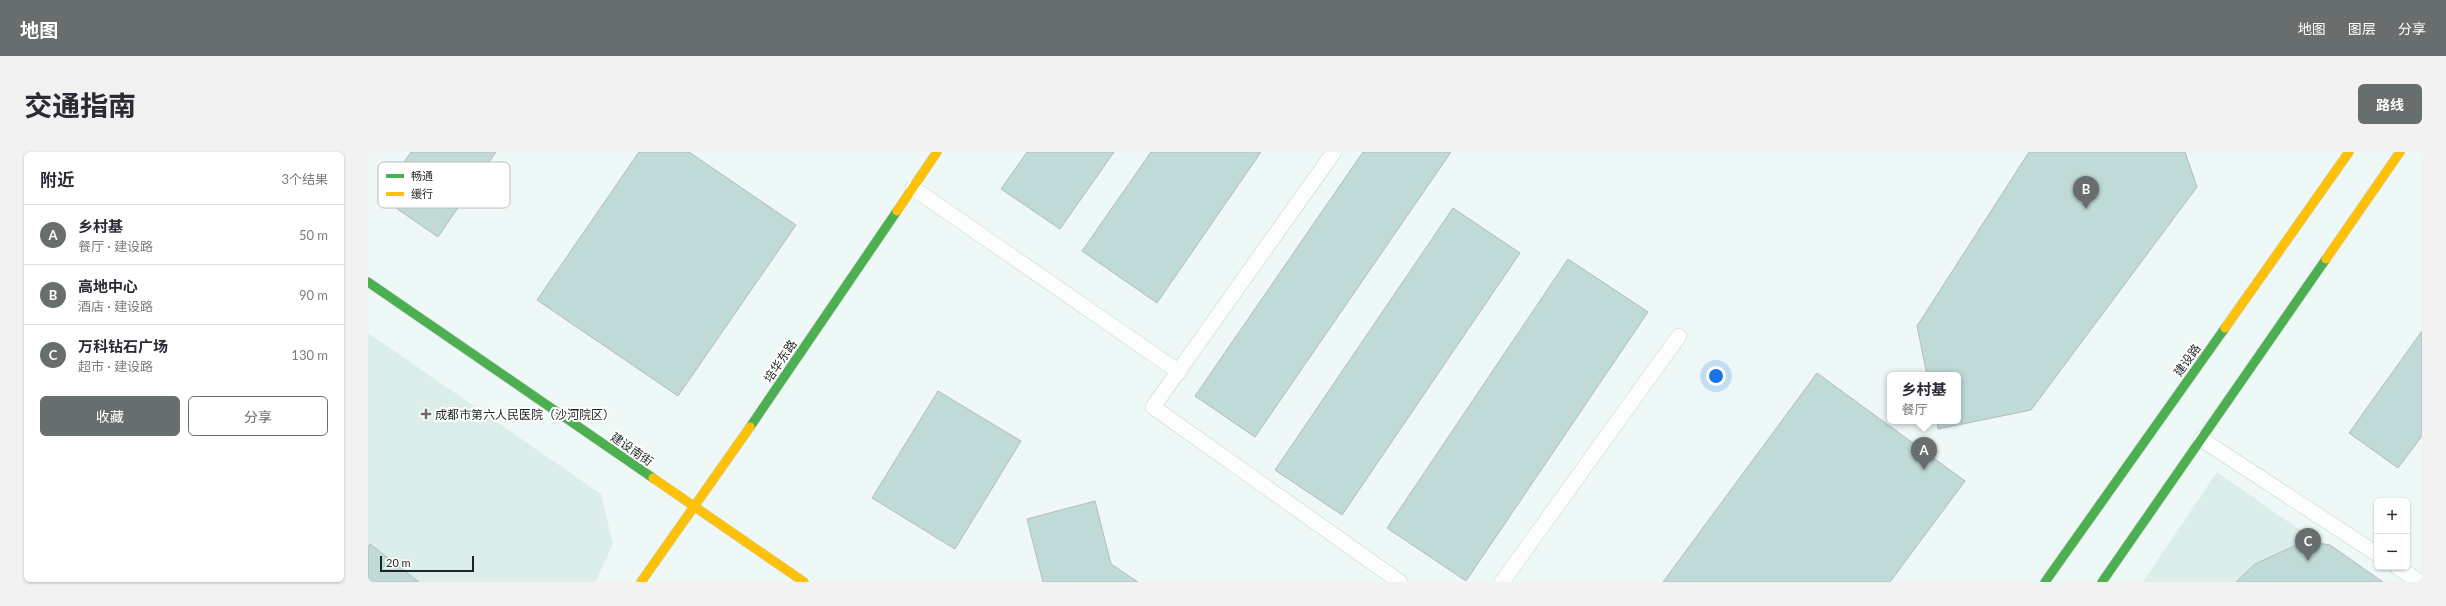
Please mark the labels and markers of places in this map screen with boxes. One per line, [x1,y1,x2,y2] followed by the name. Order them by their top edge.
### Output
[2073,176,2099,209] pin: B
[435,407,615,422] place label: 成都市第六人民医院（沙河院区）
[420,408,432,420] marker: 成都市第六人民医院（沙河院区）
[1911,437,1937,470] pin: A
[2295,528,2321,561] pin: C

